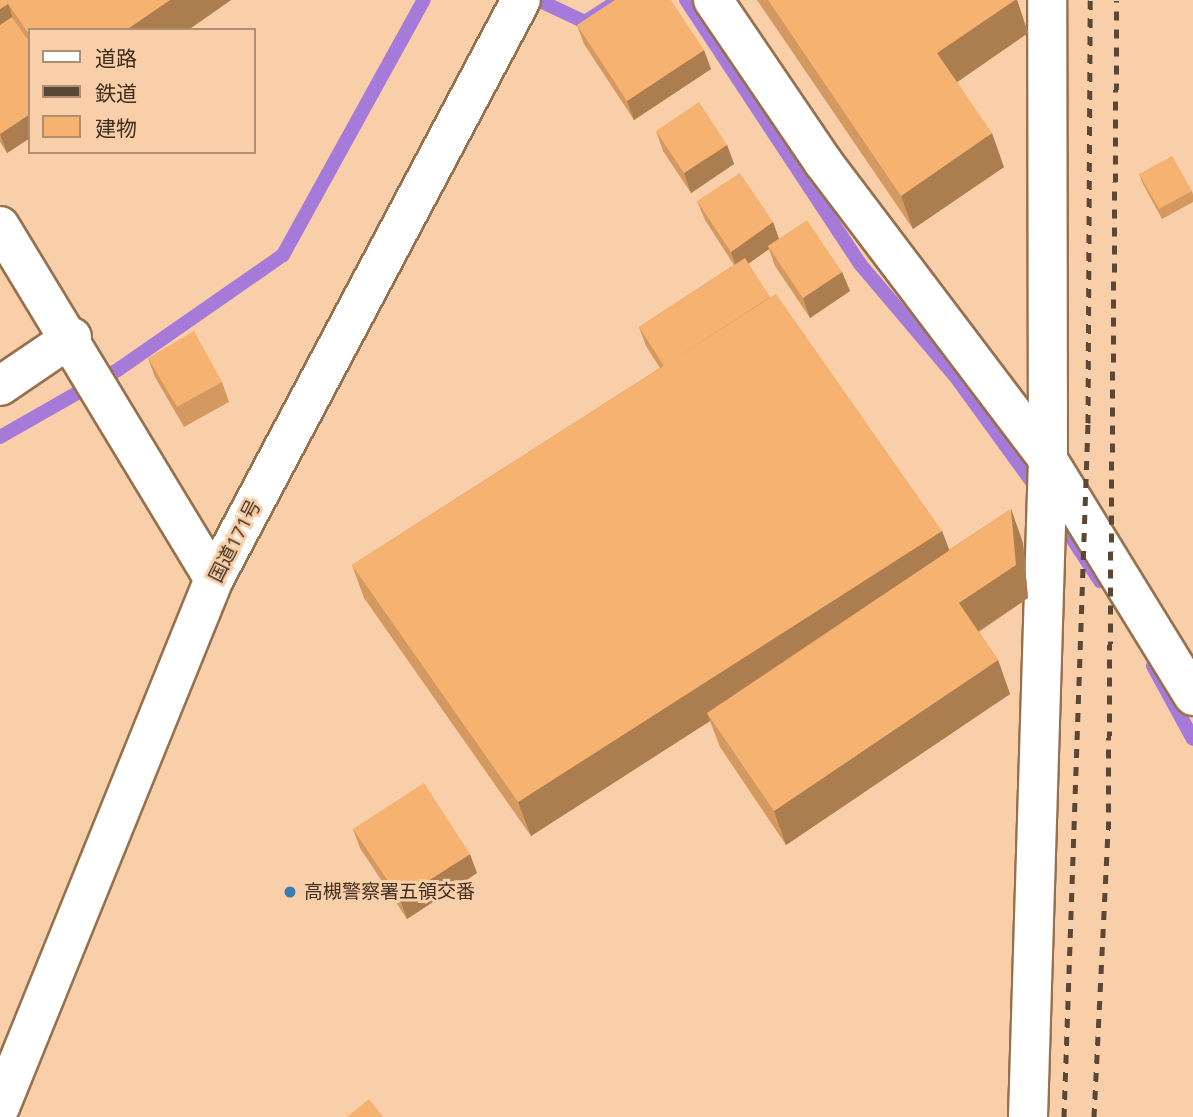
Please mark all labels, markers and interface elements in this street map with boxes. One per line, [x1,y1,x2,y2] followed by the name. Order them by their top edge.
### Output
[28,28,256,154] legend
[95,44,137,72] text: 道路
[95,79,137,107] text: 鉄道
[95,114,137,142] text: 建物
[205,496,265,586] street label: 国道171号
[304,881,475,903] place label: 高槻警察署五領交番
[282,884,298,900] marker: 高槻警察署五領交番

